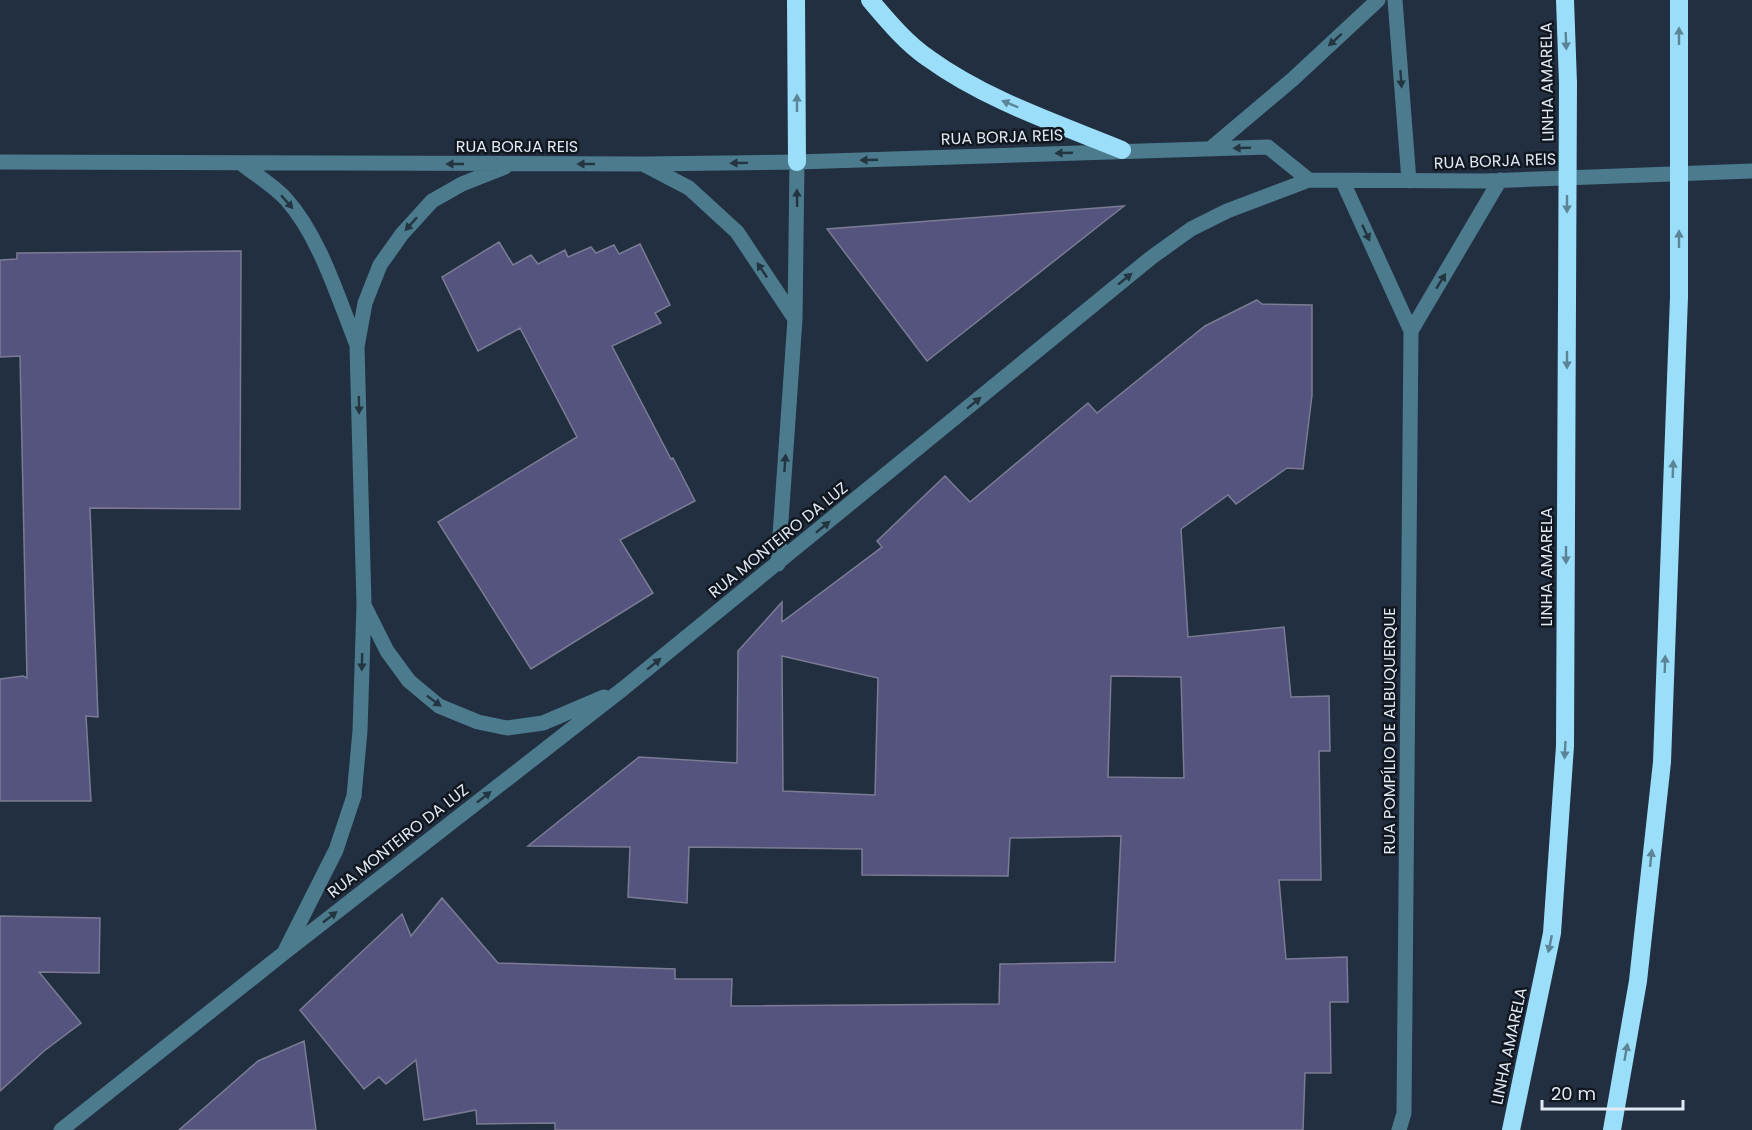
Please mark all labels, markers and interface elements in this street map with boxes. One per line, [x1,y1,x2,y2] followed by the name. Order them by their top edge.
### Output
[1534,22,1560,142] street label: LINHA AMARELA
[1674,26,1684,45] one-way arrow
[1329,32,1343,46] one-way arrow
[1562,32,1571,51] one-way arrow
[1396,70,1406,89] one-way arrow
[792,94,802,113] one-way arrow
[1001,99,1019,108] one-way arrow
[940,123,1064,151] street label: RUA BORJA REIS
[456,135,578,158] street label: RUA BORJA REIS
[1232,143,1251,153] one-way arrow
[1433,147,1557,175] street label: RUA BORJA REIS
[1054,148,1073,157] one-way arrow
[859,155,878,164] one-way arrow
[729,158,748,168] one-way arrow
[446,159,465,169] one-way arrow
[577,159,596,169] one-way arrow
[793,188,802,207] one-way arrow
[280,194,293,210] one-way arrow
[1562,195,1572,214] one-way arrow
[405,216,418,231] one-way arrow
[1361,225,1371,243] one-way arrow
[1674,229,1684,248] one-way arrow
[757,262,768,278] one-way arrow
[1117,273,1133,286] one-way arrow
[1435,273,1446,289] one-way arrow
[1562,350,1572,369] one-way arrow
[354,396,364,415] one-way arrow
[966,397,981,410] one-way arrow
[780,454,789,473] one-way arrow
[1668,460,1677,479] one-way arrow
[703,477,853,603] street label: RUA MONTEIRO DA LUZ
[1535,507,1558,627] street label: LINHA AMARELA
[815,520,831,533] one-way arrow
[1561,545,1571,564] one-way arrow
[1378,607,1401,855] street label: RUA POMPÍLIO DE ALBUQUERQUE
[358,653,367,672] one-way arrow
[1661,655,1670,674] one-way arrow
[646,658,661,671] one-way arrow
[425,695,441,707] one-way arrow
[1560,740,1569,759] one-way arrow
[323,779,473,903] street label: RUA MONTEIRO DA LUZ
[476,791,492,804] one-way arrow
[1646,849,1656,868] one-way arrow
[322,910,338,923] one-way arrow
[1545,935,1554,954] one-way arrow
[1485,985,1533,1107] street label: LINHA AMARELA
[1622,1042,1631,1061] one-way arrow
[1542,1073,1683,1111] scale bar
[1551,1081,1596,1106] text: 20 m

